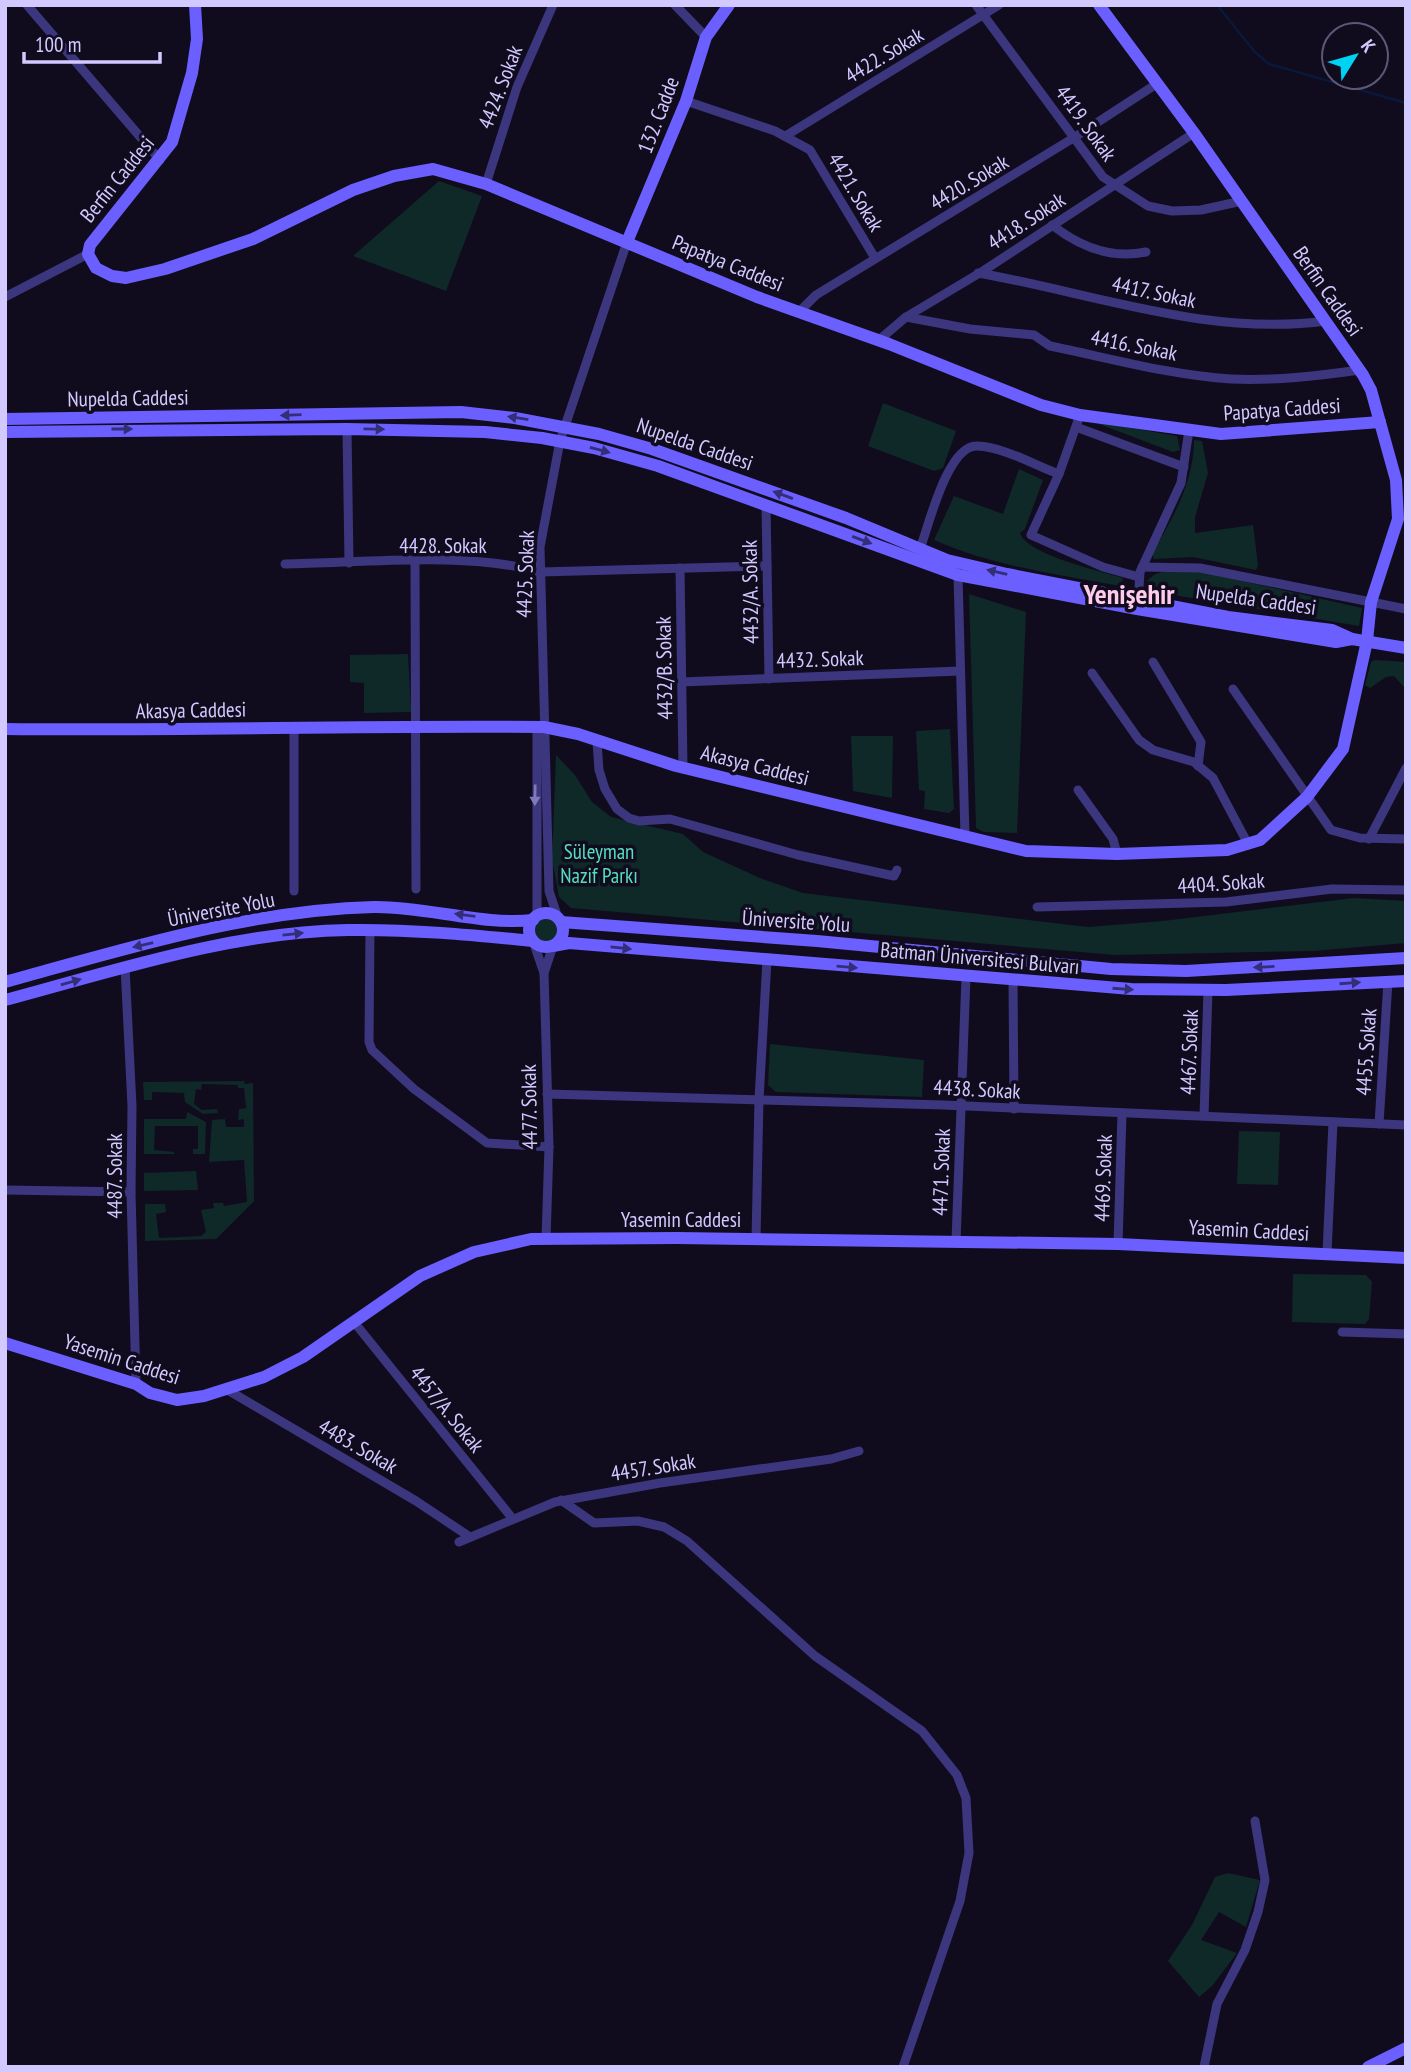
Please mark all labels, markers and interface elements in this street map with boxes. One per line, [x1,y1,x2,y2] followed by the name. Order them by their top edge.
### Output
[24,21,161,65] scale bar
[840,21,928,89] street label: 4422. Sokak
[1320,21,1390,91] north arrow
[35,31,81,58] text: 100 m
[1356,35,1381,57] text: K
[472,41,528,133] street label: 4424. Sokak
[631,73,685,157] street label: 132. Cadde
[1049,80,1123,166] street label: 4419. Sokak
[74,130,160,228] street label: Berfin Caddesi
[822,148,890,236] street label: 4421. Sokak
[925,148,1013,216] street label: 4420. Sokak
[982,186,1070,256] street label: 4418. Sokak
[668,228,788,298] street label: Papatya Caddesi
[1287,241,1369,341] street label: Berfin Caddesi
[1109,270,1199,314] street label: 4417. Sokak
[1089,323,1179,367] street label: 4416. Sokak
[67,383,189,413] street label: Nupelda Caddesi
[1222,391,1342,427] street label: Papatya Caddesi
[280,409,302,420] one-way arrow
[633,411,757,477] street label: Nupelda Caddesi
[507,413,529,424] one-way arrow
[112,423,134,435] one-way arrow
[364,424,386,435] one-way arrow
[589,445,611,456] one-way arrow
[773,490,794,501] one-way arrow
[510,530,540,618] street label: 4425. Sokak
[399,532,487,559] street label: 4428. Sokak
[851,535,872,546] one-way arrow
[736,540,764,644] street label: 4432/A. Sokak
[986,566,1008,577] one-way arrow
[1082,575,1175,612] district label: Yenişehir
[1194,577,1318,621] street label: Nupelda Caddesi
[650,616,678,720] street label: 4432/B. Sokak
[776,644,864,674] street label: 4432. Sokak
[135,696,247,724] street label: Akasya Caddesi
[698,739,812,791] street label: Akasya Caddesi
[530,785,541,807] one-way arrow
[560,838,638,889] park label: Süleyman Nazif Parkı
[1176,866,1266,900] street label: 4404. Sokak
[165,885,277,933] street label: Üniversite Yolu
[741,904,851,938] street label: Üniversite Yolu
[454,909,476,920] one-way arrow
[282,928,304,939] one-way arrow
[879,936,1081,980] street label: Batman Üniversitesi Bulvarı
[132,940,154,951] one-way arrow
[610,943,632,954] one-way arrow
[837,962,859,973] one-way arrow
[1253,962,1275,973] one-way arrow
[60,976,82,987] one-way arrow
[1340,977,1362,988] one-way arrow
[1112,983,1134,994] one-way arrow
[1349,1007,1383,1097] street label: 4455. Sokak
[1174,1009,1204,1095] street label: 4467. Sokak
[515,1064,543,1150] street label: 4477. Sokak
[933,1073,1021,1105] street label: 4438. Sokak
[926,1128,956,1216] street label: 4471. Sokak
[101,1133,128,1219] street label: 4487. Sokak
[1088,1134,1118,1222] street label: 4469. Sokak
[621,1206,741,1233] street label: Yasemin Caddesi
[1188,1213,1310,1247] street label: Yasemin Caddesi
[60,1328,184,1390] street label: Yasemin Caddesi
[404,1360,490,1458] street label: 4457/A. Sokak
[313,1412,403,1480] street label: 4483. Sokak
[609,1447,697,1487] street label: 4457. Sokak

